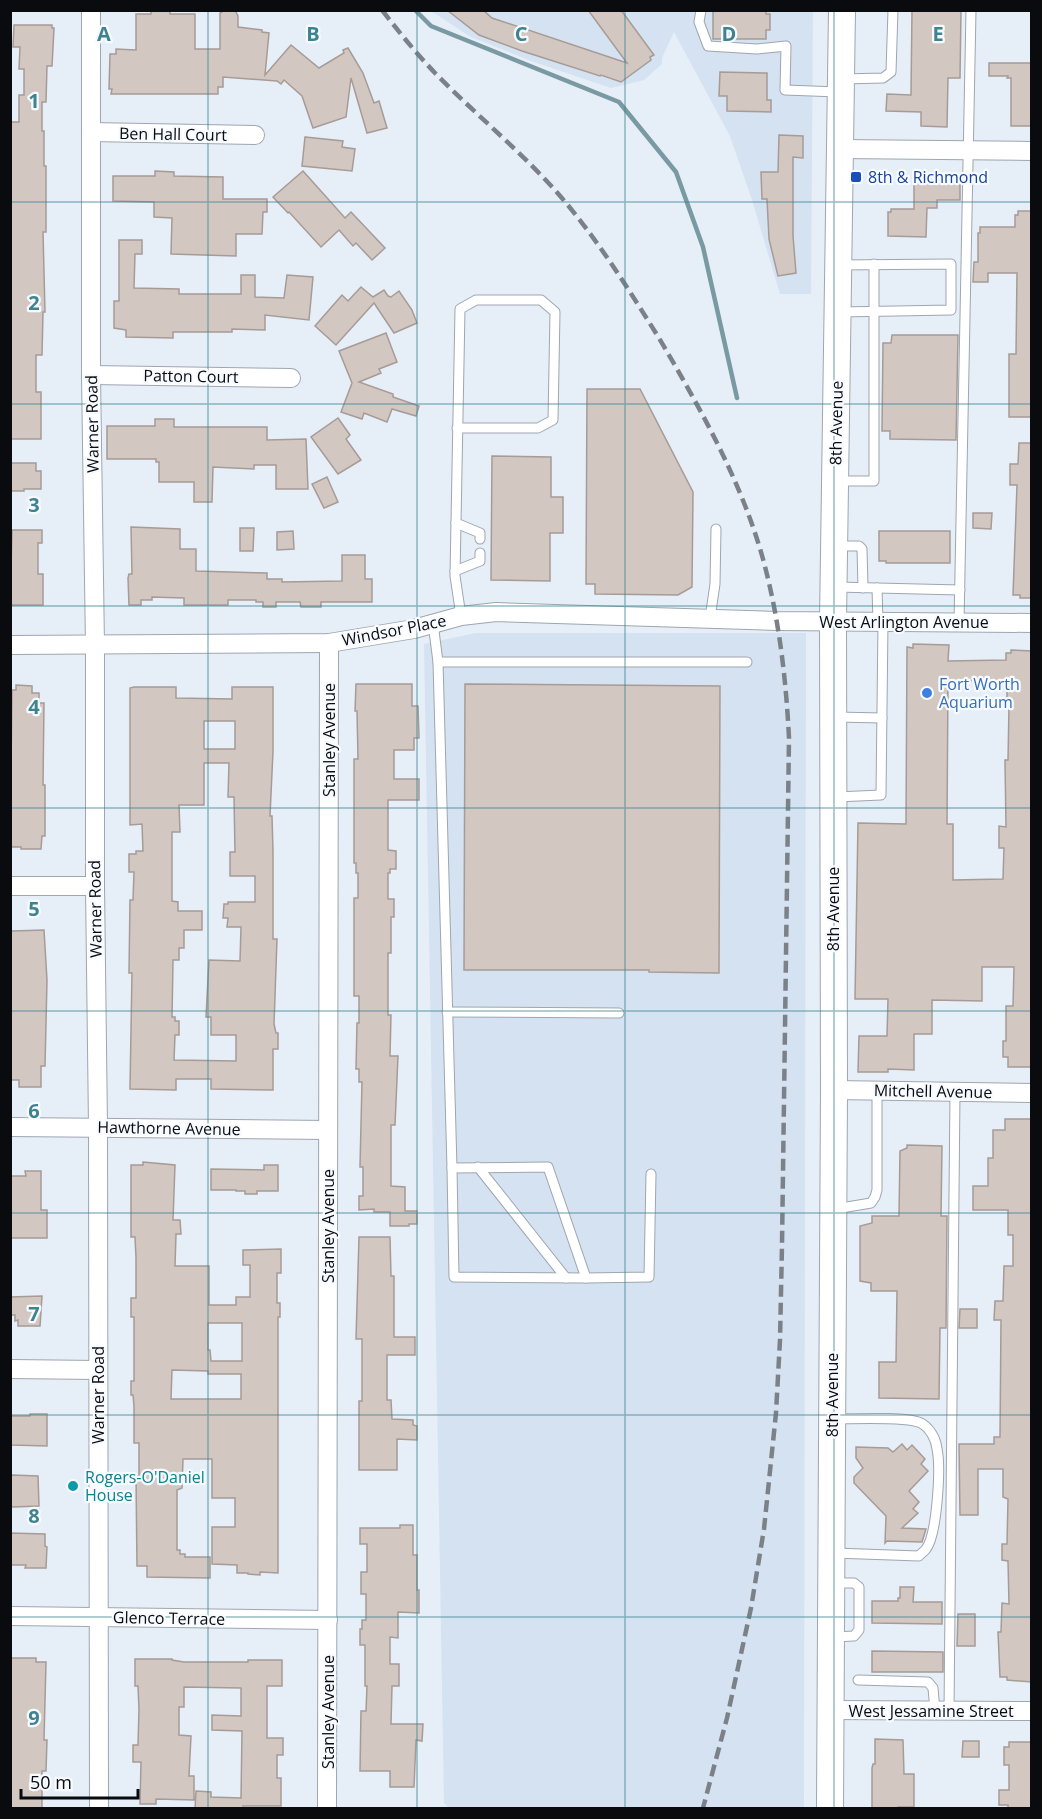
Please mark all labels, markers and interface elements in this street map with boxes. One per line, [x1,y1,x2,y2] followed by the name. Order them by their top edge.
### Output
[97,20,111,47] text: A
[306,20,320,47] text: B
[515,20,528,47] text: C
[722,20,736,47] text: D
[932,20,944,47] text: E
[28,87,40,114] text: 1
[119,122,227,146] street label: Ben Hall Court
[868,166,988,188] place label: 8th & Richmond
[849,170,863,184] marker: 8th & Richmond
[28,289,40,316] text: 2
[143,364,239,388] street label: Patton Court
[80,375,104,473] street label: Warner Road
[824,381,848,465] street label: 8th Avenue
[28,491,40,518] text: 3
[340,609,448,651] street label: Windsor Place
[819,611,989,633] street label: West Arlington Avenue
[939,673,1020,713] place label: Fort Worth Aquarium
[318,683,340,797] street label: Stanley Avenue
[920,686,934,700] marker: Fort Worth Aquarium
[28,693,40,720] text: 4
[83,860,107,958] street label: Warner Road
[822,867,844,951] street label: 8th Avenue
[28,895,40,922] text: 5
[874,1079,992,1103] street label: Mitchell Avenue
[28,1097,40,1124] text: 6
[97,1116,241,1140] street label: Hawthorne Avenue
[317,1169,339,1283] street label: Stanley Avenue
[28,1300,40,1327] text: 7
[87,1346,109,1444] street label: Warner Road
[821,1353,843,1437] street label: 8th Avenue
[85,1466,205,1506] place label: Rogers-O'Daniel House
[66,1479,80,1493] marker: Rogers-O'Daniel House
[28,1502,40,1529] text: 8
[113,1606,225,1630] street label: Glenco Terrace
[317,1655,339,1769] street label: Stanley Avenue
[848,1700,1014,1722] street label: West Jessamine Street
[28,1704,40,1731] text: 9
[21,1762,138,1800] scale bar
[30,1770,72,1794] text: 50 m

